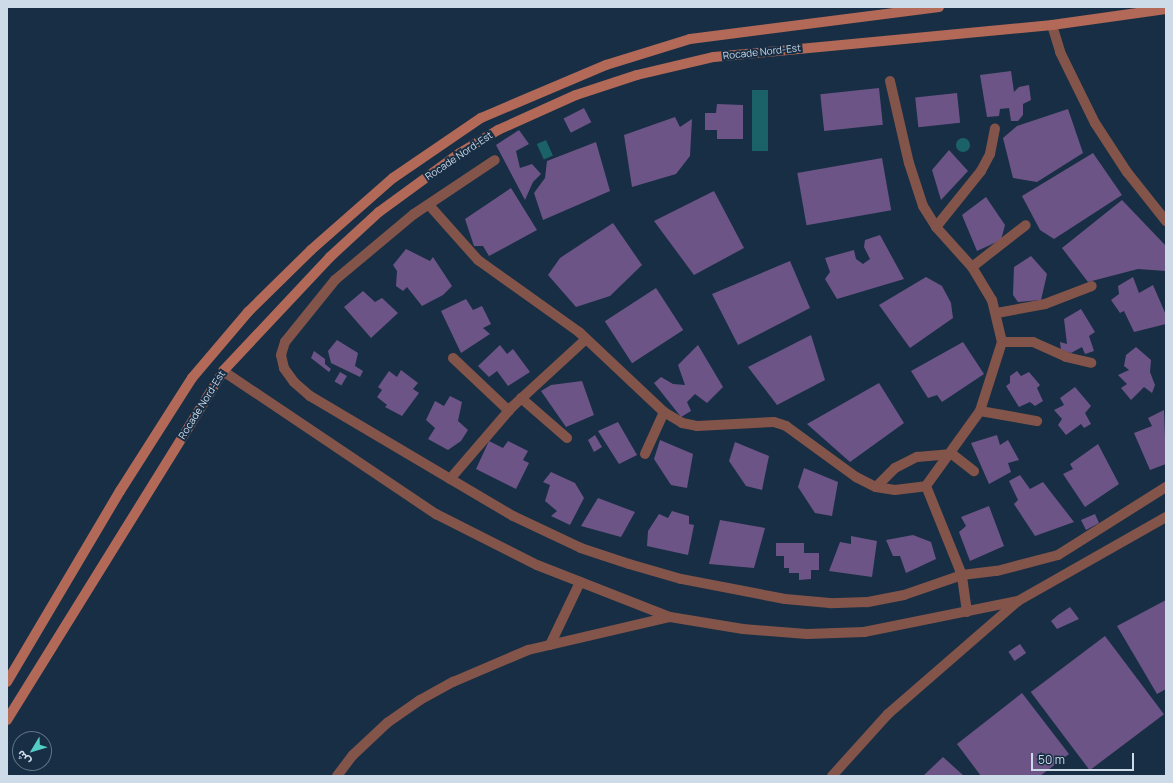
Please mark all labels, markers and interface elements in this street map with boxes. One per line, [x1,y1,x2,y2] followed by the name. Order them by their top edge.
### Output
[722,42,802,62] street label: Rocade Nord-Est
[423,129,495,183] street label: Rocade Nord-Est
[176,369,228,441] street label: Rocade Nord-Est
[12,731,52,771] north arrow
[1033,745,1136,771] scale bar
[12,748,33,769] text: ش
[1038,751,1065,768] text: 50 m

